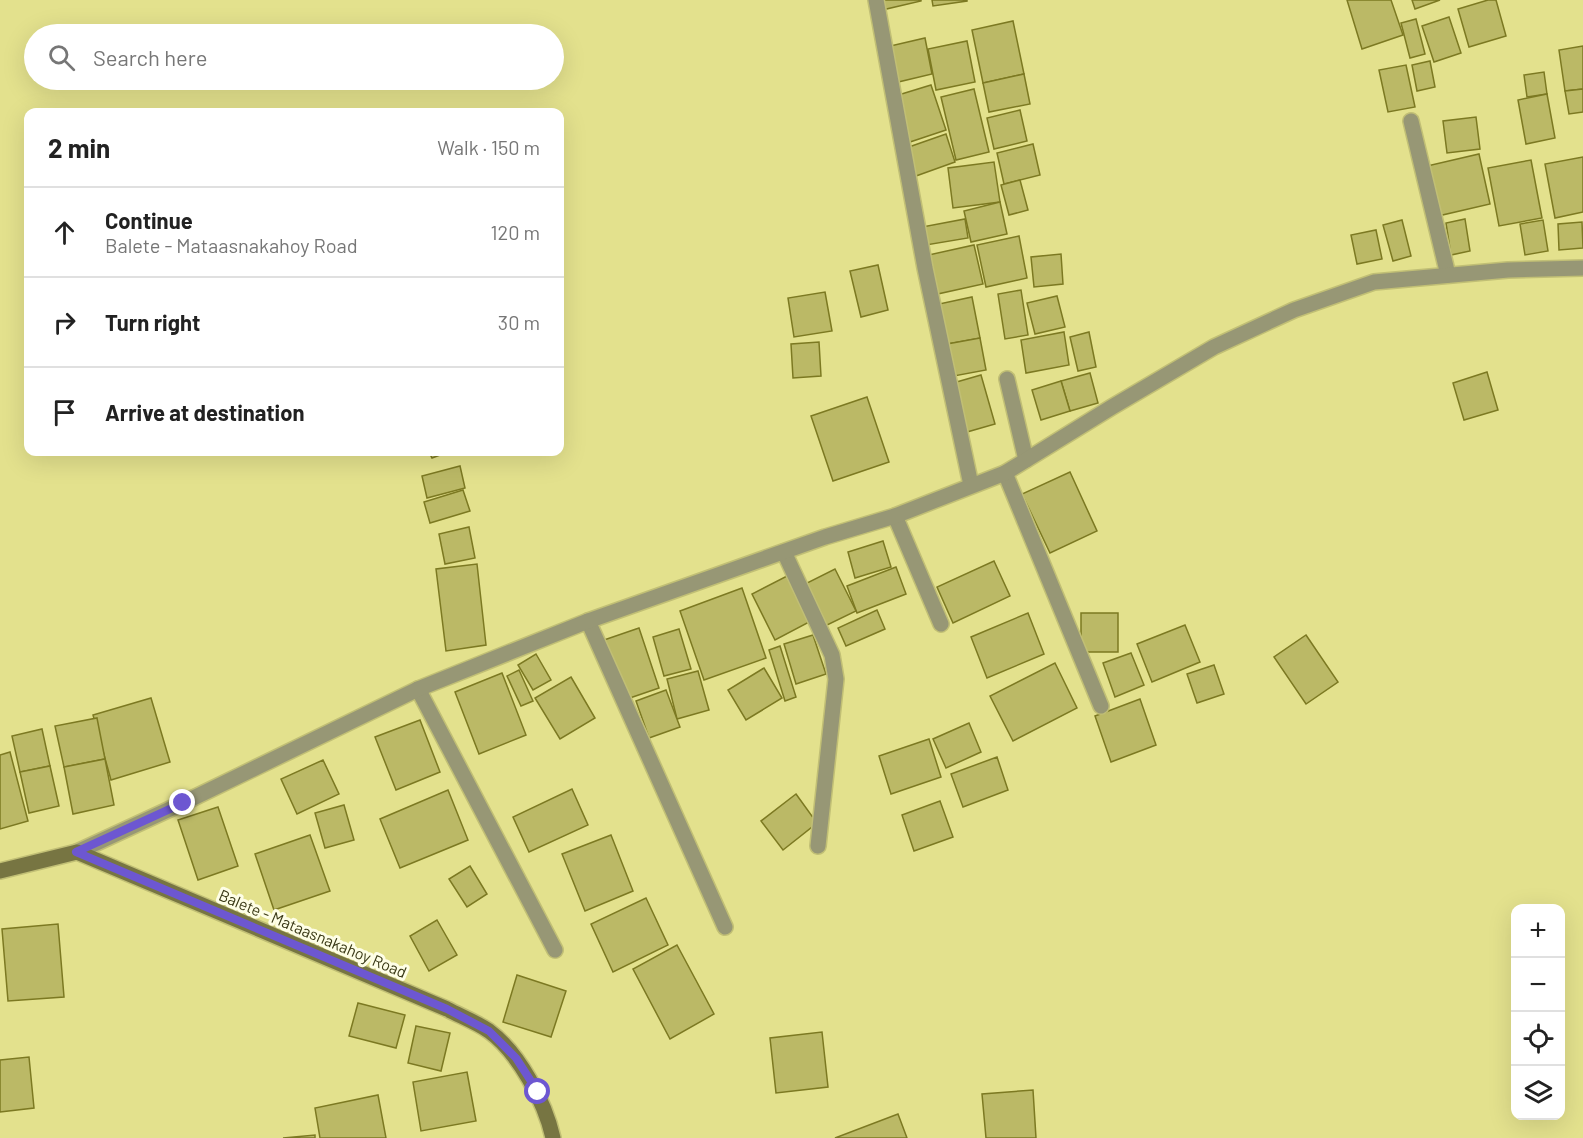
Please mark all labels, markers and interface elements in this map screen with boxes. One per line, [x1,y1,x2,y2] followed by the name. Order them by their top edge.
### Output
[24,24,564,90] search box
[45,41,78,74] icon: search
[93,44,207,70] text: Search here
[48,132,110,163] text: 2 min
[437,135,540,159] text: Walk · 150 m
[105,207,193,233] text: Continue
[48,216,81,249] icon: ahead
[490,220,540,244] text: 120 m
[105,233,358,257] text: Balete - Mataasnakahoy Road
[48,306,81,339] icon: right
[105,309,200,335] text: Turn right
[498,310,540,334] text: 30 m
[48,396,81,429] icon: arrive
[105,399,304,425] text: Arrive at destination
[169,789,195,815] route end
[216,885,410,981] street label: Balete - Mataasnakahoy Road
[1511,904,1565,1120] map controls
[1511,904,1565,958] button: +
[1511,958,1565,1012] button: −
[1511,1012,1565,1066] button: locate
[1511,1066,1565,1120] button: layers
[524,1078,550,1104] route start

